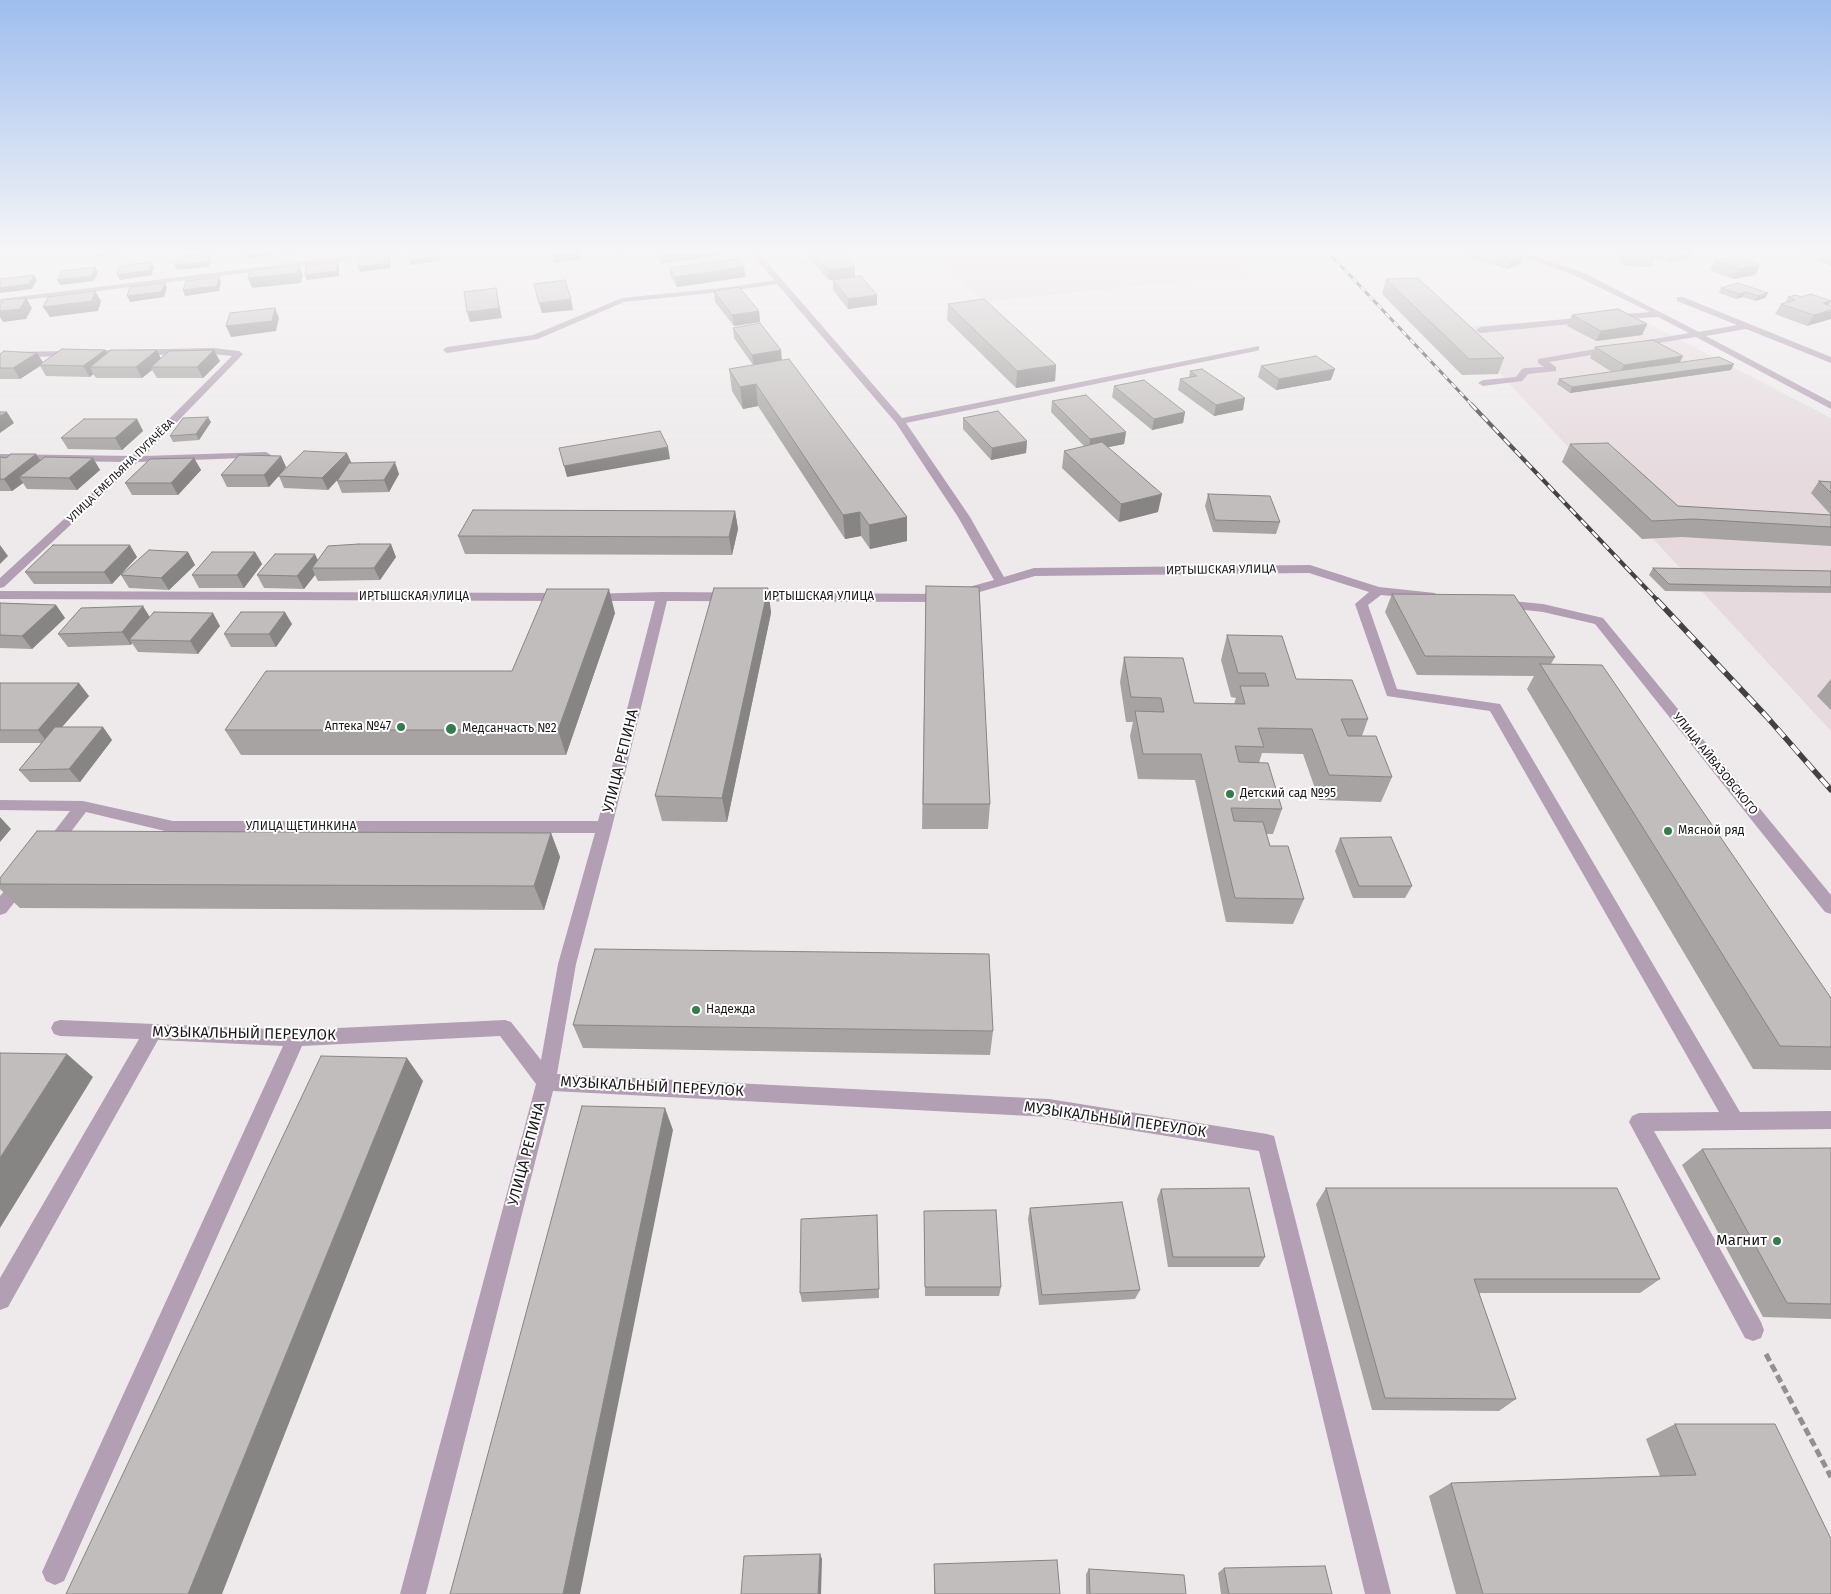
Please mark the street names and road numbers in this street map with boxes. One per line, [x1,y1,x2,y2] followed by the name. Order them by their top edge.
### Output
[65,416,177,526] street label: УЛИЦА ЕМЕЛЬЯНА ПУГАЧЁВА
[1166,562,1276,578] street label: ИРТЫШСКАЯ УЛИЦА
[359,590,469,604] street label: ИРТЫШСКАЯ УЛИЦА
[764,590,874,604] street label: ИРТЫШСКАЯ УЛИЦА
[599,707,643,815] street label: УЛИЦА РЕПИНА
[1669,710,1761,818] street label: УЛИЦА АЙВАЗОВСКОГО
[246,820,356,834] street label: УЛИЦА ЩЕТИНКИНА
[152,1023,336,1045] street label: МУЗЫКАЛЬНЫЙ ПЕРЕУЛОК
[560,1073,744,1101] street label: МУЗЫКАЛЬНЫЙ ПЕРЕУЛОК
[1023,1098,1207,1142] street label: МУЗЫКАЛЬНЫЙ ПЕРЕУЛОК
[505,1100,549,1208] street label: УЛИЦА РЕПИНА

